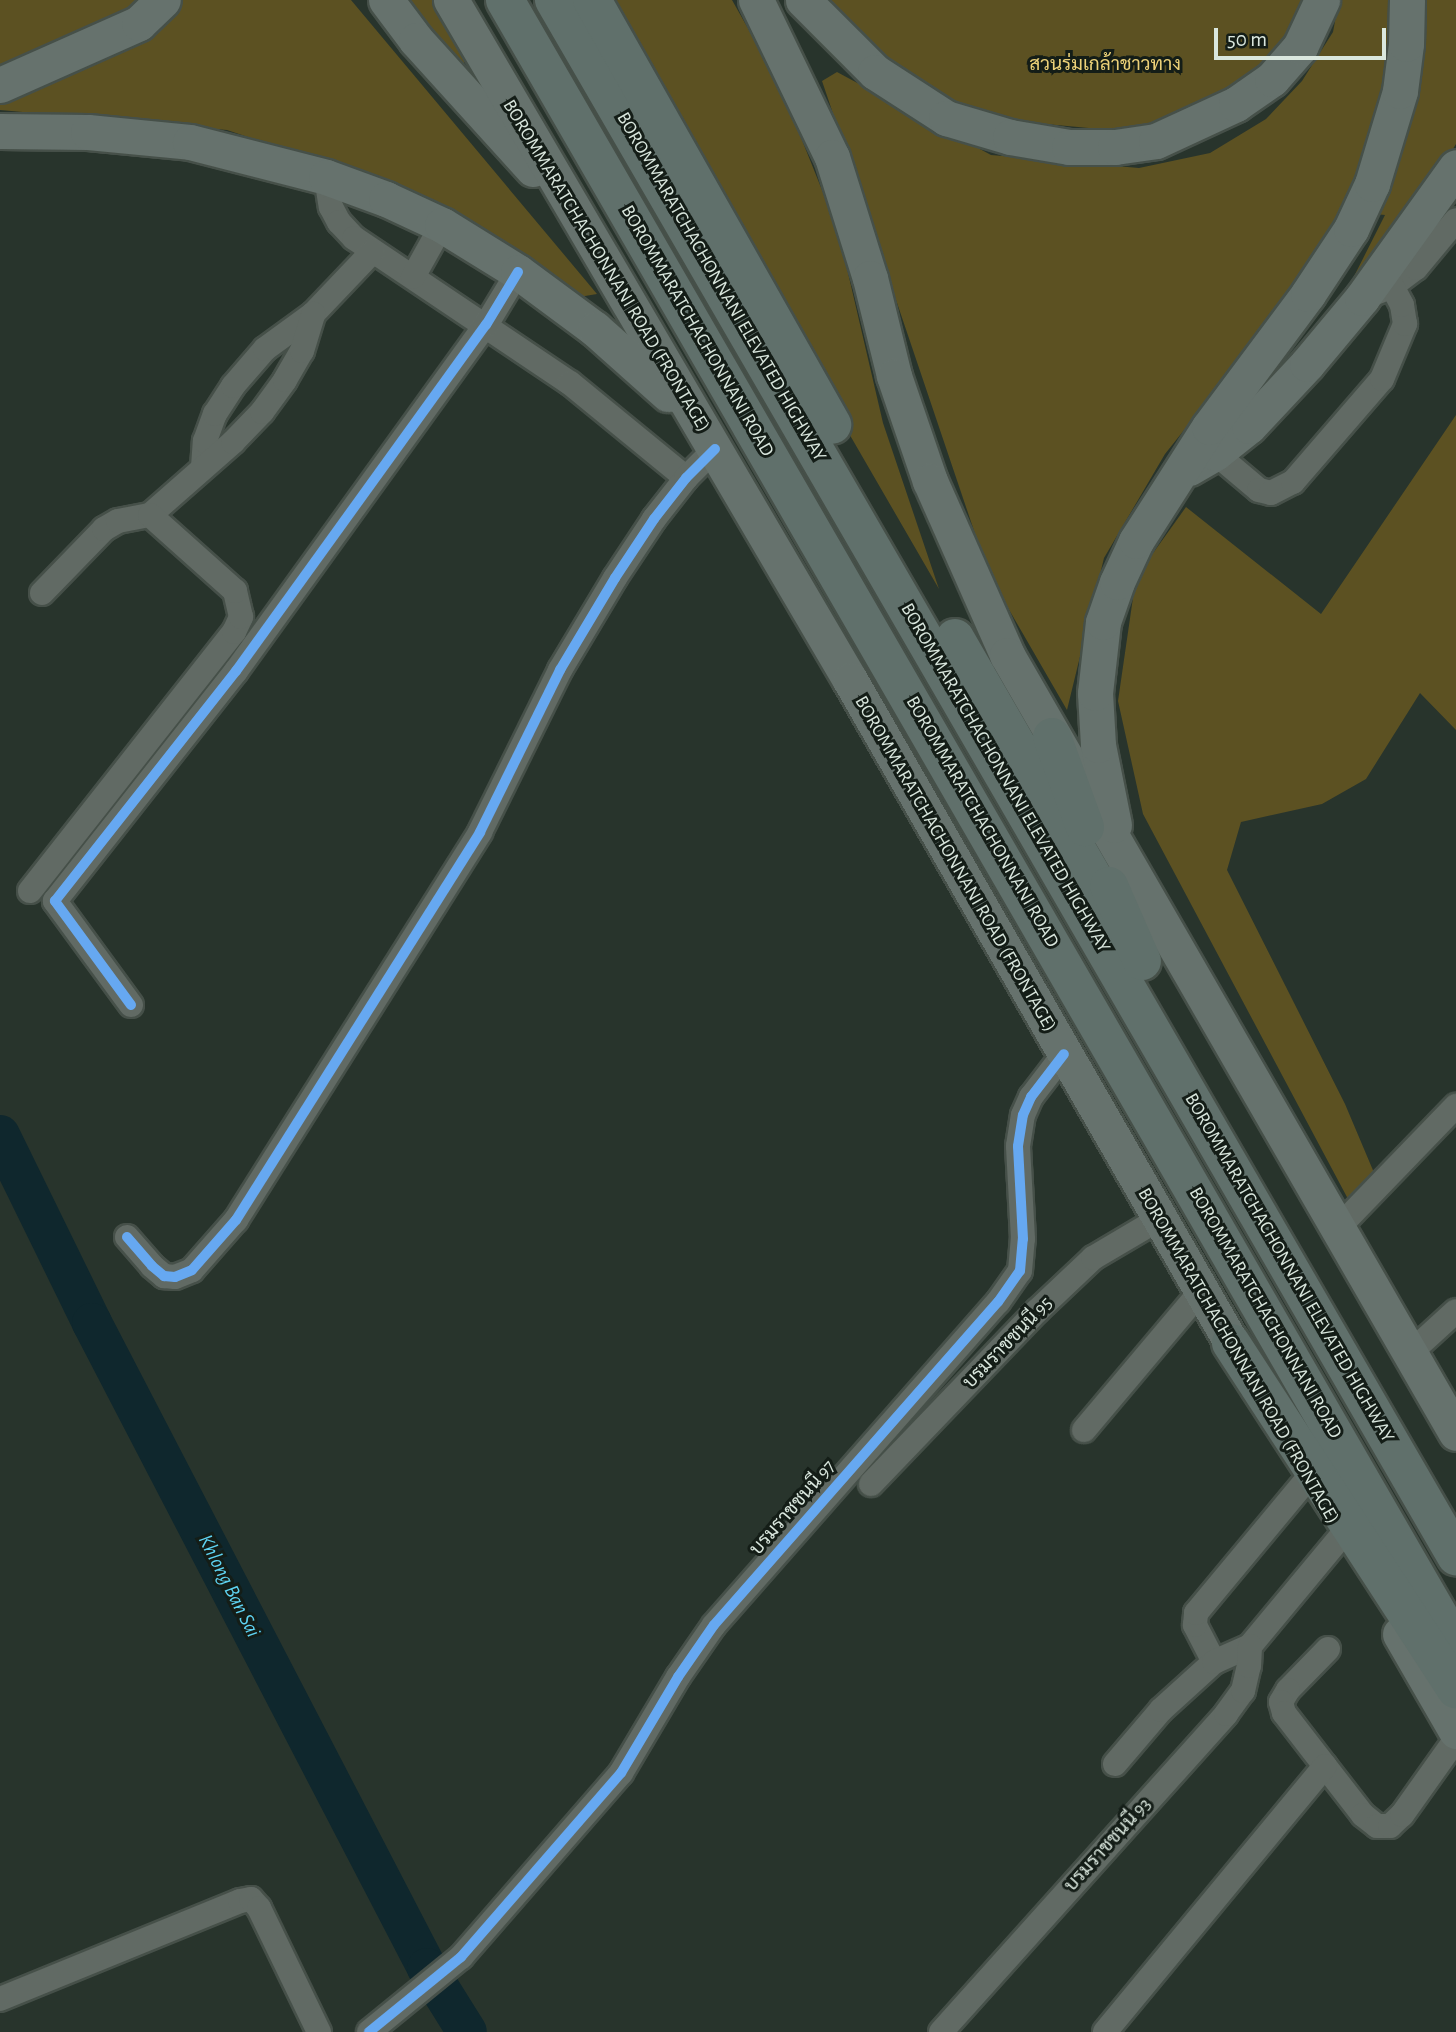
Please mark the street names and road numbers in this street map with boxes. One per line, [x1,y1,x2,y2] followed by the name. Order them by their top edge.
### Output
[497,96,715,436] street label: BOROMMARATCHACHONNANI ROAD (FRONTAGE)
[611,108,831,466] street label: BOROMMARATCHACHONNANI ELEVATED HIGHWAY
[616,201,778,461] street label: BOROMMARATCHACHONNANI ROAD
[895,599,1115,957] street label: BOROMMARATCHACHONNANI ELEVATED HIGHWAY
[849,692,1061,1036] street label: BOROMMARATCHACHONNANI ROAD (FRONTAGE)
[901,692,1063,952] street label: BOROMMARATCHACHONNANI ROAD
[1179,1089,1399,1447] street label: BOROMMARATCHACHONNANI ELEVATED HIGHWAY
[1184,1183,1346,1443] street label: BOROMMARATCHACHONNANI ROAD
[1132,1184,1344,1528] street label: BOROMMARATCHACHONNANI ROAD (FRONTAGE)
[959,1292,1057,1394] street label: บรมราชชนนี 95
[745,1456,841,1560] street label: บรมราชชนนี 97
[1060,1793,1156,1897] street label: บรมราชชนนี 93

